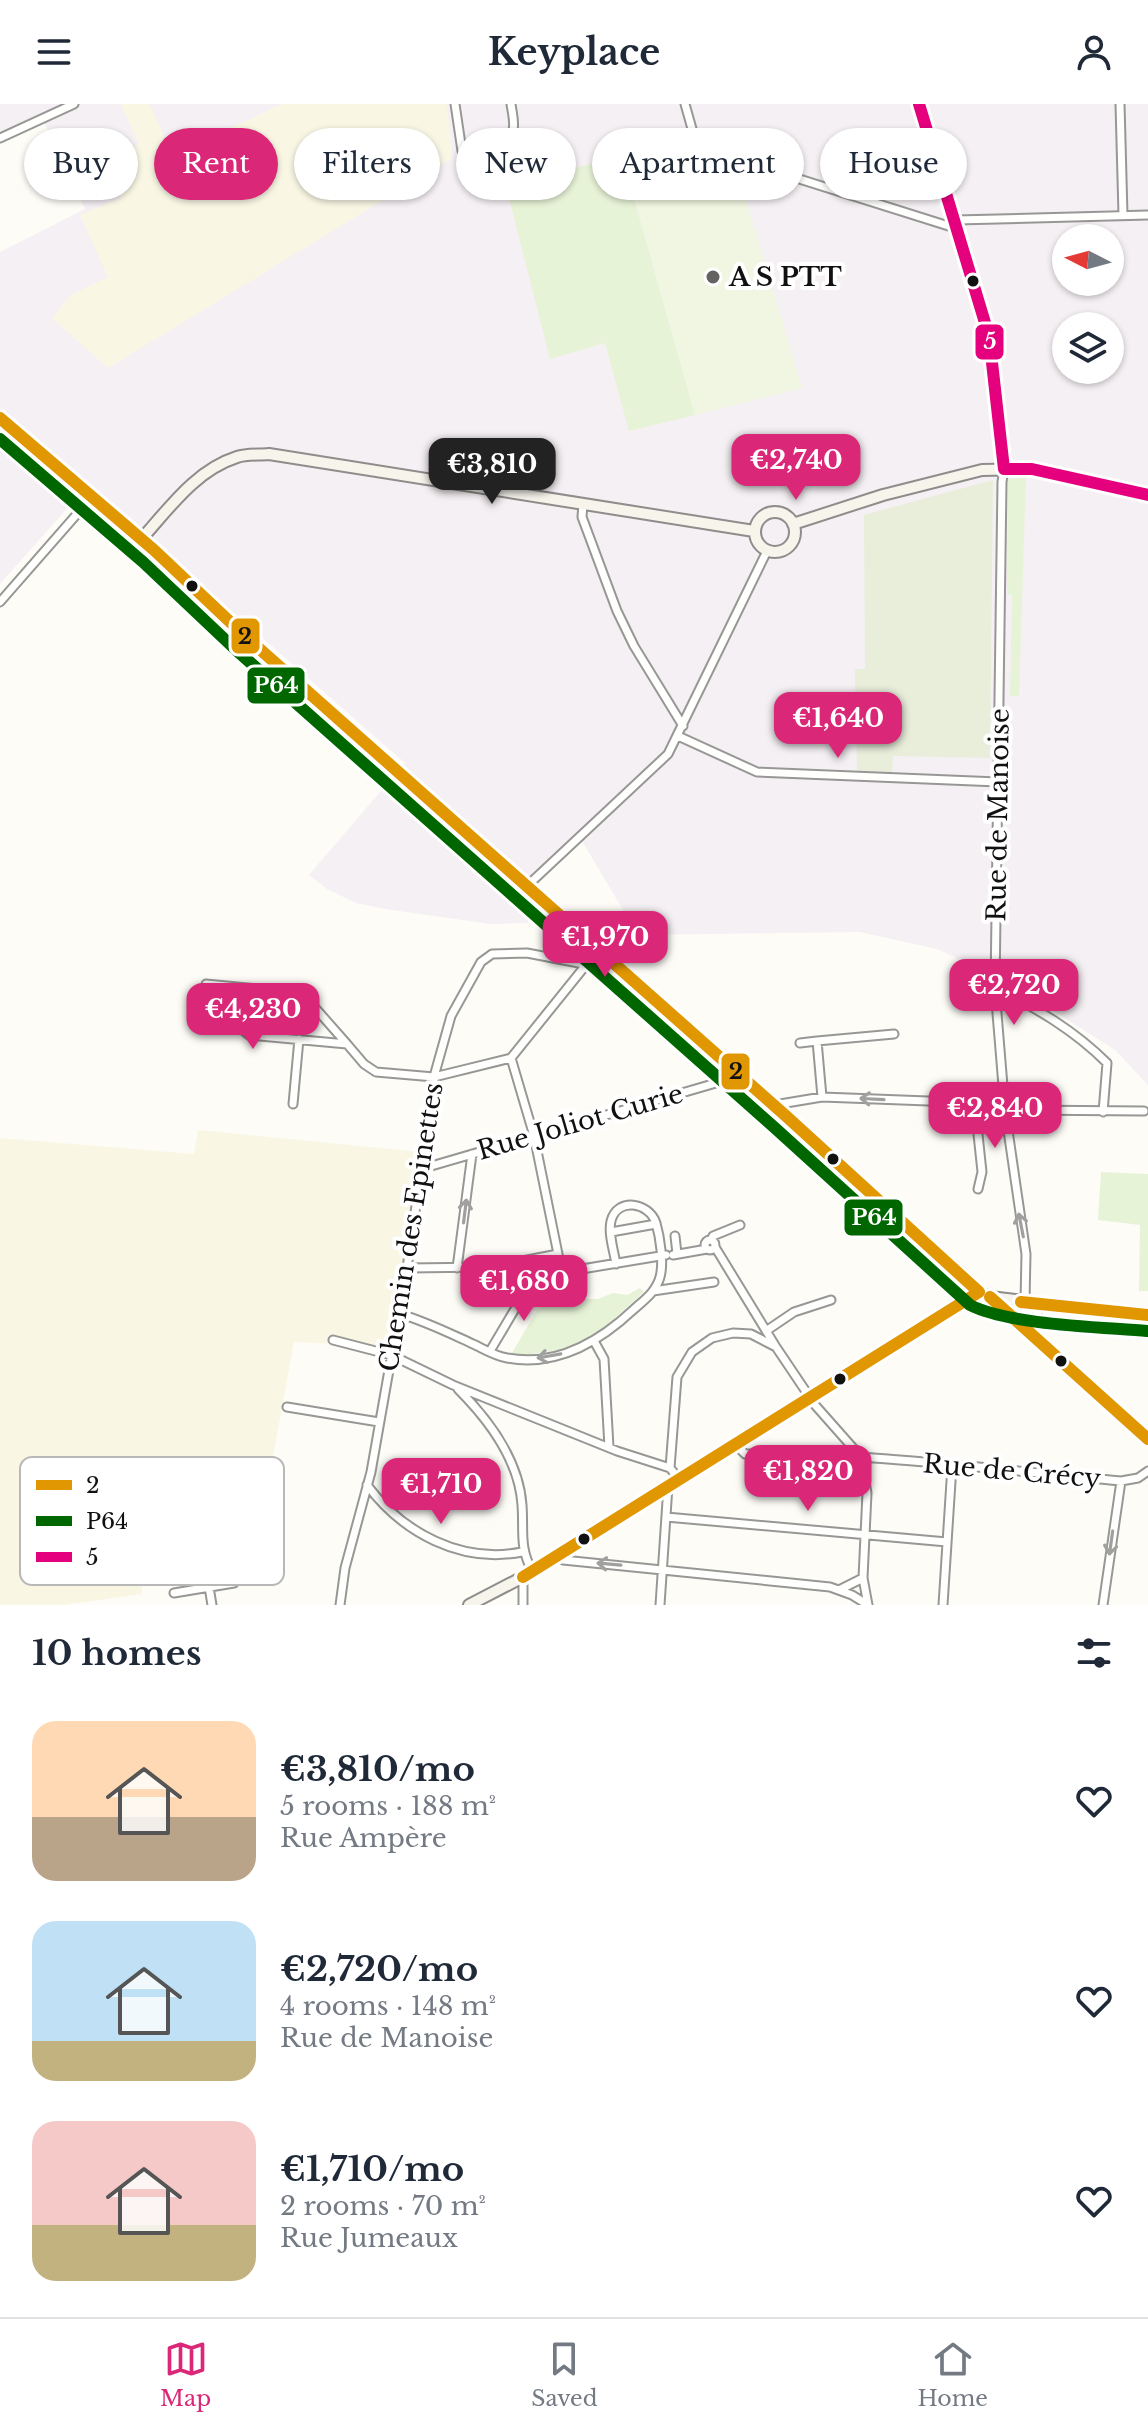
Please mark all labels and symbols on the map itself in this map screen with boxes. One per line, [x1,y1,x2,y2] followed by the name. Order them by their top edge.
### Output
[1052,224,1124,296] north arrow
[728,261,842,293] place label: A S PTT
[704,268,722,286] marker: A S PTT
[965,273,981,289] unlabelled marker
[974,323,1005,361] line badge: 5
[983,328,997,355] text: 5
[731,434,861,502] pin: €2,740
[427,438,557,506] pin: €3,810
[184,578,200,594] unlabelled marker
[230,617,261,655] line badge: 2
[238,623,252,650] text: 2
[246,666,306,705] line badge: P64
[253,672,299,699] text: P64
[773,692,903,760] pin: €1,640
[980,708,1016,922] street label: Rue de Manoise
[540,911,670,979] pin: €1,970
[949,959,1079,1027] pin: €2,720
[188,983,318,1051] pin: €4,230
[720,1052,751,1091] line badge: 2
[729,1058,743,1085] text: 2
[473,1077,687,1167] street label: Rue Joliot Curie
[372,1080,450,1374] street label: Chemin des Epinettes
[930,1082,1060,1150] pin: €2,840
[859,1091,886,1106] one-way arrow
[825,1151,841,1167] unlabelled marker
[457,1198,472,1225] one-way arrow
[843,1198,904,1237] line badge: P64
[851,1204,897,1231] text: P64
[1012,1213,1027,1238] one-way arrow
[459,1255,589,1323] pin: €1,680
[537,1350,563,1365] one-way arrow
[1053,1353,1069,1369] unlabelled marker
[832,1371,848,1387] unlabelled marker
[743,1445,873,1513] pin: €1,820
[922,1447,1103,1495] street label: Rue de Crécy
[20,1457,284,1585] legend
[376,1458,506,1526] pin: €1,710
[86,1472,100,1499] text: 2
[86,1508,128,1535] text: P64
[1104,1529,1119,1556] one-way arrow
[576,1531,592,1547] unlabelled marker
[86,1544,99,1571] text: 5
[596,1557,623,1572] one-way arrow

